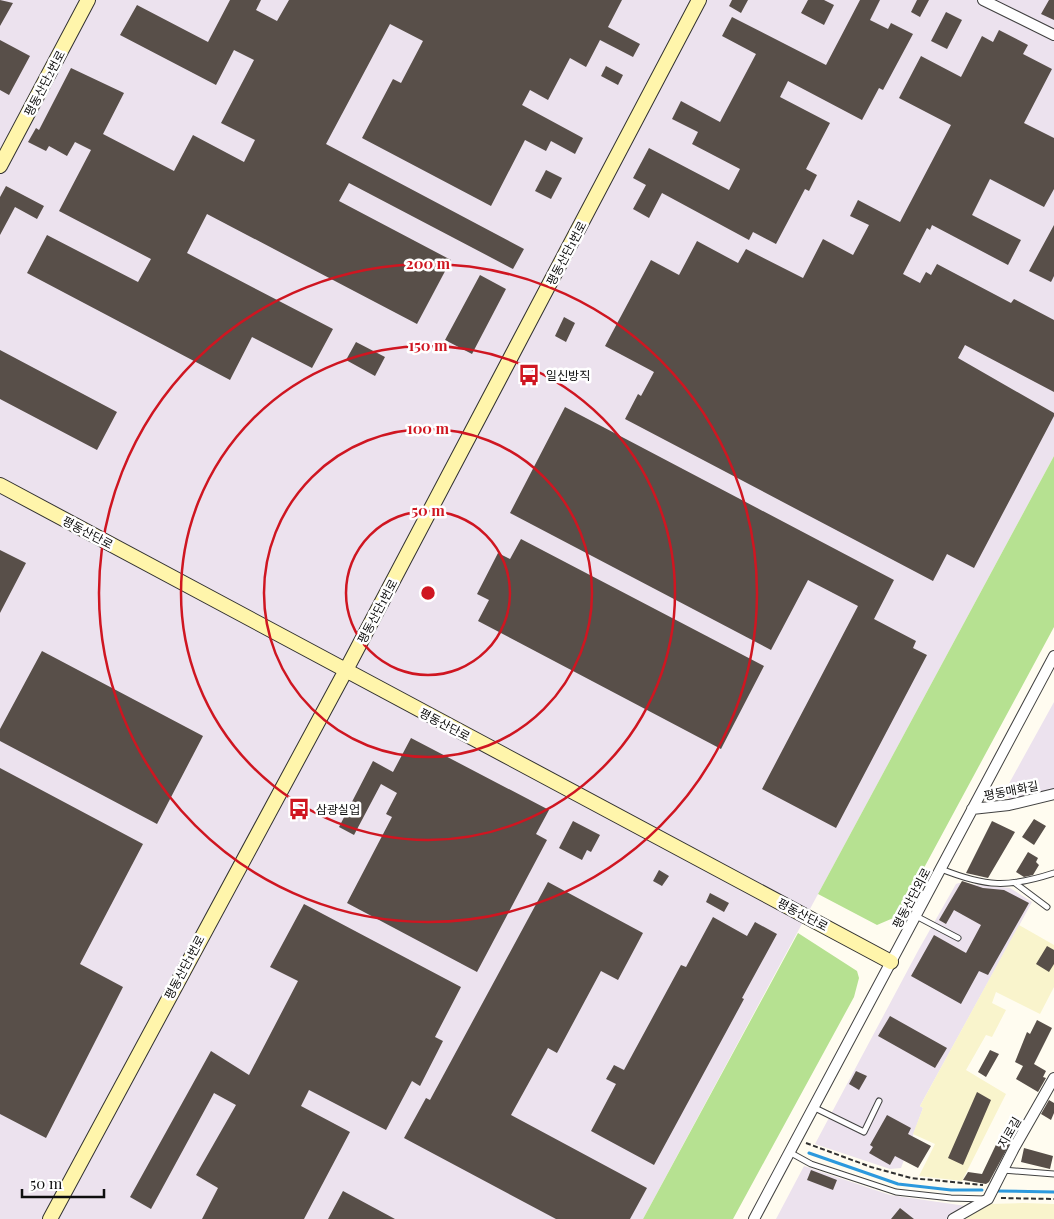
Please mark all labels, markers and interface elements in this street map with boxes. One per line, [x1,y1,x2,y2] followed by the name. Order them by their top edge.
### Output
[20,47,68,119] street label: 평동산단2번로
[542,218,590,288] street label: 평동산단1번로
[406,253,451,273] text: 200 m
[408,335,448,355] text: 150 m
[516,362,542,388] bus stop icon: 일신방직
[546,367,590,383] place label: 일신방직
[407,418,450,438] text: 100 m
[411,500,445,520] text: 50 m
[60,512,116,552] street label: 평동산단로
[353,576,401,646] street label: 평동산단1번로
[419,584,437,602] centre of rings
[417,704,473,744] street label: 평동산단로
[982,777,1040,803] street label: 평동매화길
[286,796,312,822] bus stop icon: 삼광실업
[316,801,360,817] place label: 삼광실업
[888,865,934,931] street label: 평동산단외로
[775,894,831,934] street label: 평동산단로
[160,932,208,1002] street label: 평동산단1번로
[994,1114,1024,1150] street label: 지로길
[22,1166,105,1198] scale bar
[30,1173,63,1193] text: 50 m

